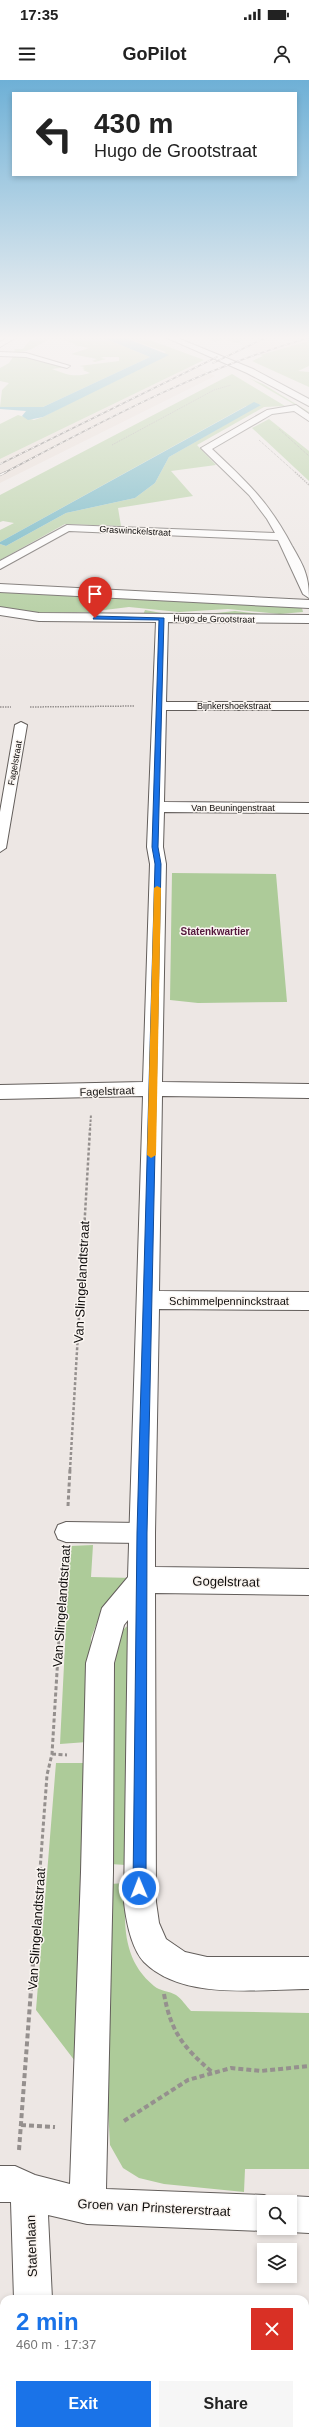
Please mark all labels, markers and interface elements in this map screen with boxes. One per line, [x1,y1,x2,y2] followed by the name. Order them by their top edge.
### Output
[20,6,58,23] text: 17:35
[16,43,38,65] icon: menu
[271,43,293,65] icon: person
[123,44,187,64] text: GoPilot
[28,108,80,160] icon: left
[94,108,173,139] text: 430 m
[94,141,257,161] text: Hugo de Grootstraat
[99,524,171,538] street label: Graswinckelstraat
[78,577,112,618] pin
[84,583,106,605] icon: arrive
[173,613,255,625] street label: Hugo de Grootstraat
[197,701,272,711] street label: Bijnkershoekstraat
[6,739,24,786] street label: Fagelstraat
[191,803,275,813] street label: Van Beuningenstraat
[181,926,250,937] district label: Statenkwartier
[79,1084,135,1098] street label: Fagelstraat
[71,1220,92,1344] street label: Van Slingelandtstraat
[169,1295,289,1307] street label: Schimmelpenninckstraat
[50,1544,73,1668] street label: Van Slingelandtstraat
[192,1573,260,1590] street label: Gogelstraat
[25,1867,48,1991] street label: Van Slingelandtstraat
[118,1867,160,1909] position arrow
[257,2195,297,2283] map controls
[257,2195,297,2235] button: search
[77,2196,231,2219] street label: Groen van Prinstererstraat
[23,2215,40,2277] street label: Statenlaan
[257,2243,297,2283] button: layers
[16,2308,79,2335] text: 2 min
[251,2308,293,2350] button: close
[16,2337,96,2352] text: 460 m · 17:37
[16,2381,151,2427] button: Exit
[159,2381,293,2427] button: Share

